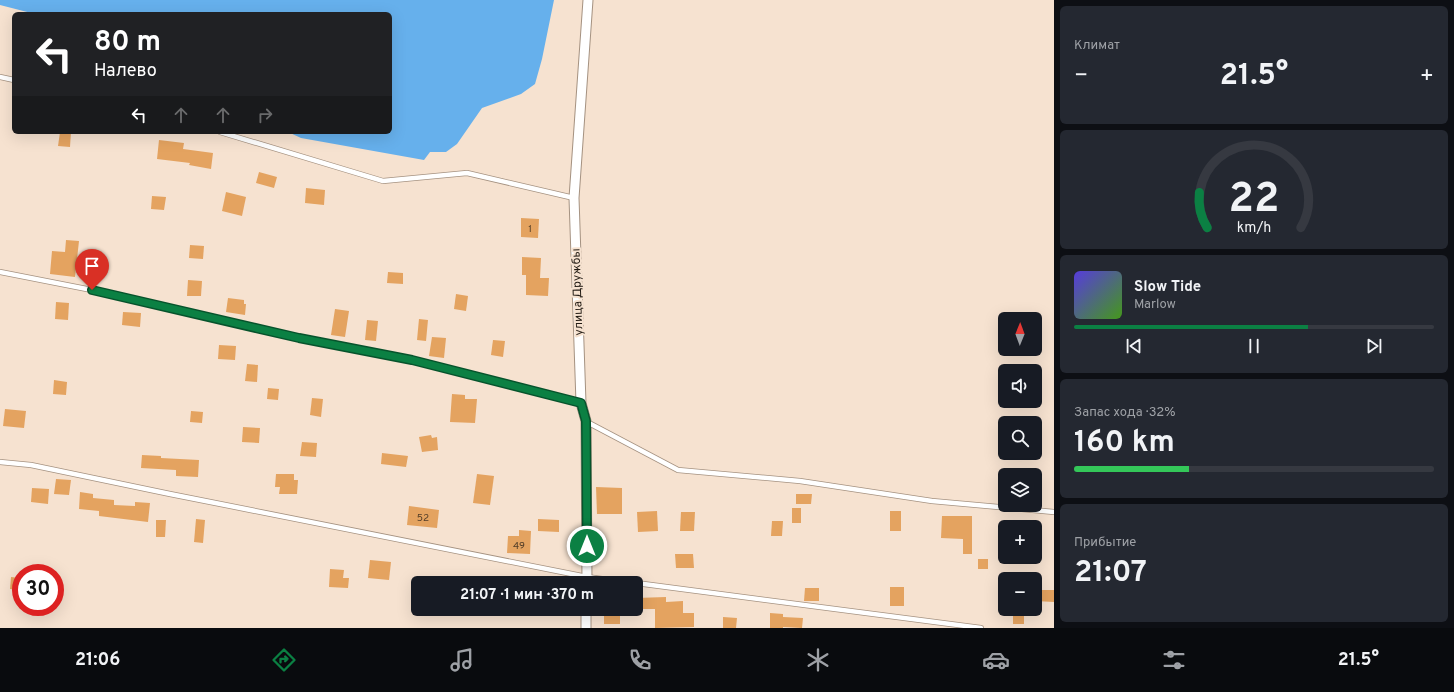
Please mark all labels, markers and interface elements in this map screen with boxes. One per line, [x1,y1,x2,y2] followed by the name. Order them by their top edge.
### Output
[94,25,161,61] text: 80 m
[28,28,80,80] icon: left
[1074,38,1120,54] text: Климат
[1220,58,1288,95] text: 21.5°
[94,60,157,83] text: Налево
[1074,63,1088,90] text: −
[1420,63,1434,90] text: +
[128,104,150,126] icon: left
[170,104,192,126] icon: ahead
[212,104,234,126] icon: ahead
[254,104,276,126] icon: right
[1229,173,1279,226] text: 22
[1237,218,1271,236] text: km/h
[528,223,532,236] house number: 1
[568,248,588,336] street label: улица Дружбы
[75,249,109,290] pin
[81,255,103,277] icon: arrive
[1134,278,1201,297] text: Slow Tide
[1134,297,1176,313] text: Marlow
[998,312,1042,356] north arrow
[998,312,1042,616] map controls
[1123,335,1145,357] icon: previous
[1243,335,1265,357] icon: pause
[1363,335,1385,357] icon: next
[998,364,1042,408] button: sound
[1074,405,1176,421] text: Запас хода · 32%
[998,416,1042,460] button: search
[1074,425,1175,462] text: 160 km
[998,468,1042,512] button: layers
[417,512,429,525] house number: 52
[998,520,1042,564] button: +
[566,525,608,567] position arrow
[1074,535,1136,551] text: Прибытие
[513,540,525,553] house number: 49
[1074,555,1147,592] text: 21:07
[12,564,64,616] speed limit sign: 30
[998,572,1042,616] button: −
[460,586,594,605] text: 21:07 · 1 мин · 370 m
[270,646,298,674] icon: directions
[448,646,476,674] icon: music
[626,646,654,674] icon: phone
[804,646,832,674] icon: climate
[982,646,1010,674] icon: car
[1160,646,1188,674] icon: filters
[75,649,120,672] text: 21:06
[1338,649,1379,672] text: 21.5°

